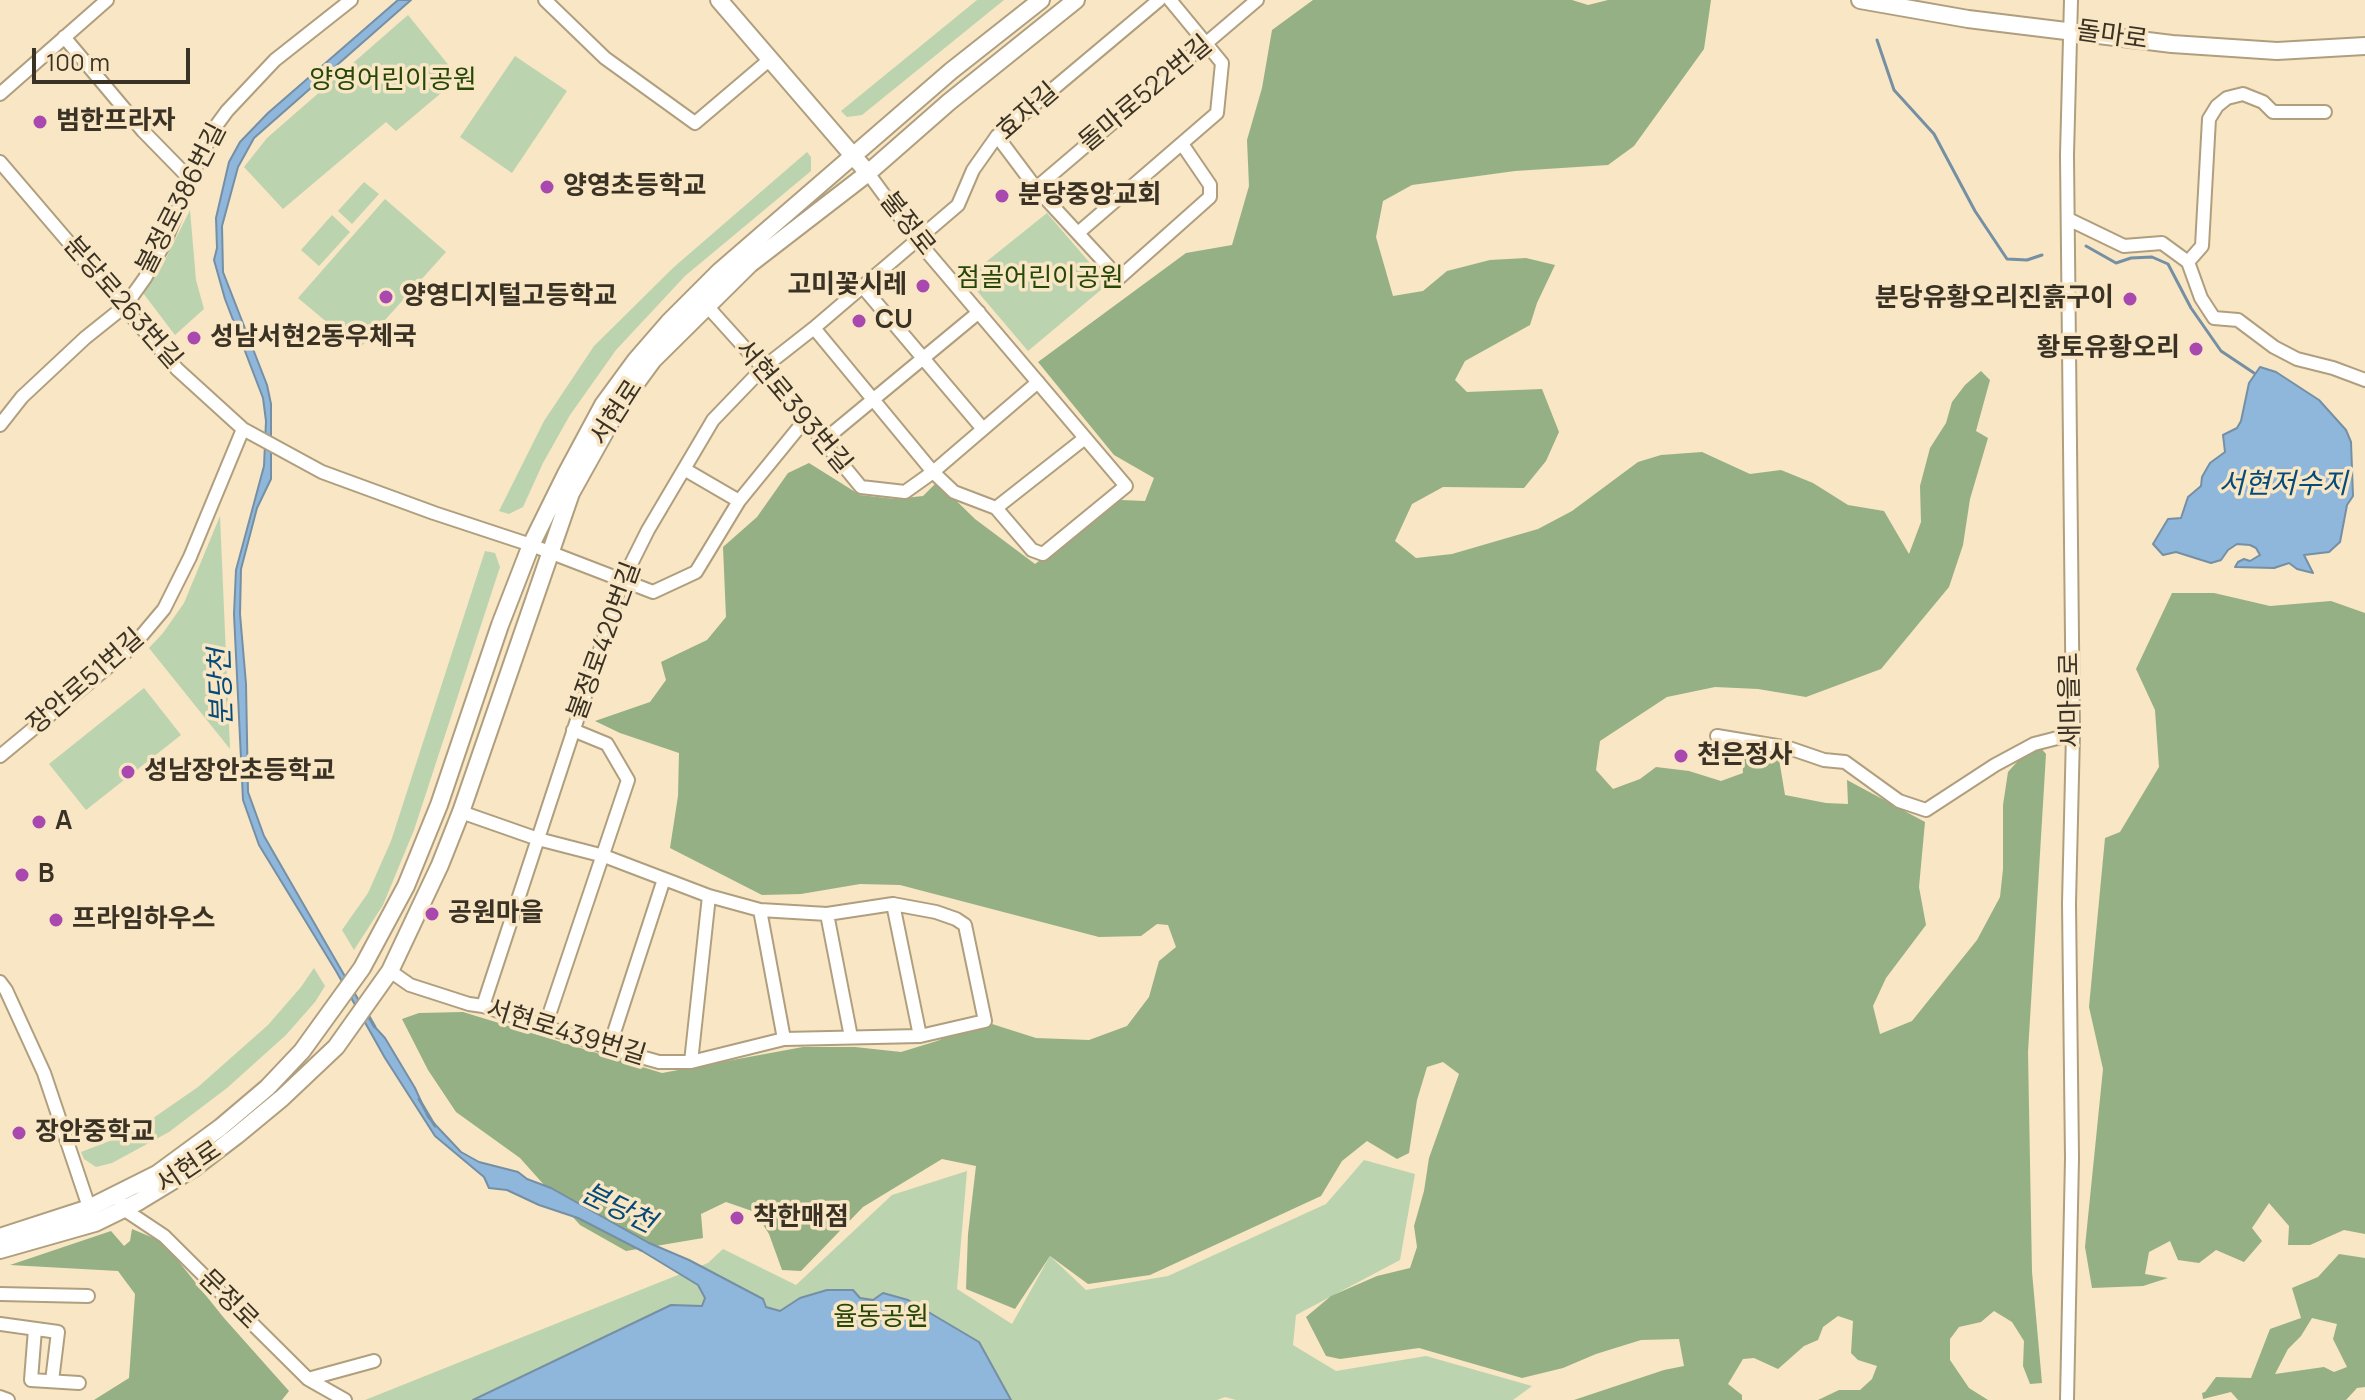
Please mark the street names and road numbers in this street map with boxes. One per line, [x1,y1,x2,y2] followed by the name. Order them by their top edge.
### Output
[2074,16,2150,56] street label: 돌마로
[1073,29,1219,159] street label: 돌마로522번길
[991,77,1065,147] street label: 효자길
[131,118,233,280] street label: 불정로386번길
[873,186,941,262] street label: 불정로
[56,231,188,375] street label: 분당로263번길
[728,334,858,480] street label: 서현로393번길
[584,374,650,452] street label: 서현로
[562,558,648,724] street label: 불정로420번길
[21,623,151,741] street label: 장안로51번길
[2055,652,2087,748] street label: 새마을로
[482,994,650,1072] street label: 서현로439번길
[151,1135,227,1201] street label: 서현로
[192,1264,264,1336] street label: 문정로

